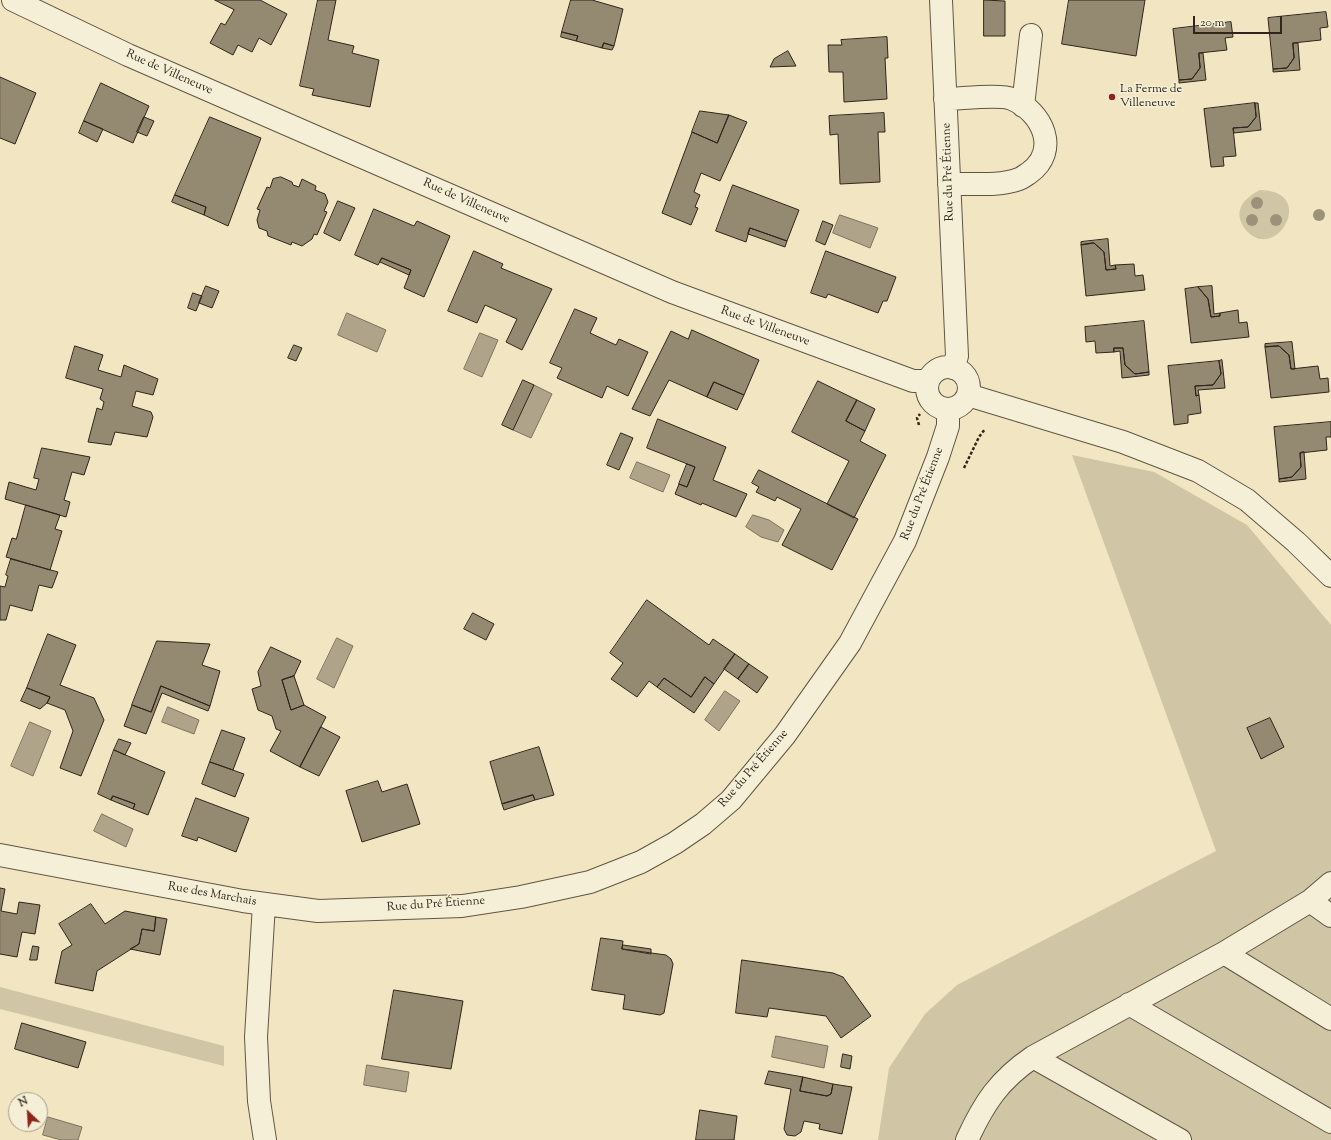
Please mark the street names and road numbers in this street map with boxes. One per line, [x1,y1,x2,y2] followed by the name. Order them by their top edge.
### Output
[123,47,215,99] street label: Rue de Villeneuve
[940,122,958,222] street label: Rue du Pré Étienne
[420,176,512,228] street label: Rue de Villeneuve
[719,304,811,350] street label: Rue de Villeneuve
[899,445,947,543] street label: Rue du Pré Étienne
[716,727,792,811] street label: Rue du Pré Étienne
[167,880,257,910] street label: Rue des Marchais
[386,894,486,916] street label: Rue du Pré Étienne

